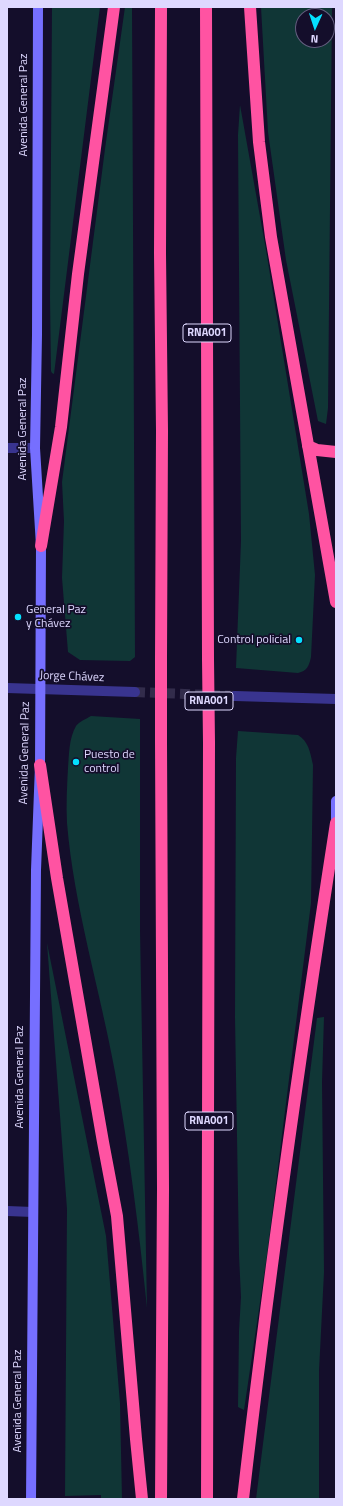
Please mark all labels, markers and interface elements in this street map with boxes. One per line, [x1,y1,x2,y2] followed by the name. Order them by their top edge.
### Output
[295,8,335,48] north arrow
[310,31,319,47] text: N
[17,54,31,156] street label: Avenida General Paz
[183,324,231,342] road number: RNA001
[16,378,30,480] street label: Avenida General Paz
[26,603,86,631] place label: General Paz y Chávez
[13,612,23,622] marker: General Paz y Chávez
[217,633,291,647] place label: Control policial
[294,635,304,645] marker: Control policial
[39,669,105,685] street label: Jorge Chávez
[185,692,233,710] road number: RNA001
[17,701,33,805] street label: Avenida General Paz
[84,748,135,776] place label: Puesto de control
[71,757,81,767] marker: Puesto de control
[13,1026,27,1128] street label: Avenida General Paz
[185,1112,233,1130] road number: RNA001
[11,1350,25,1452] street label: Avenida General Paz

